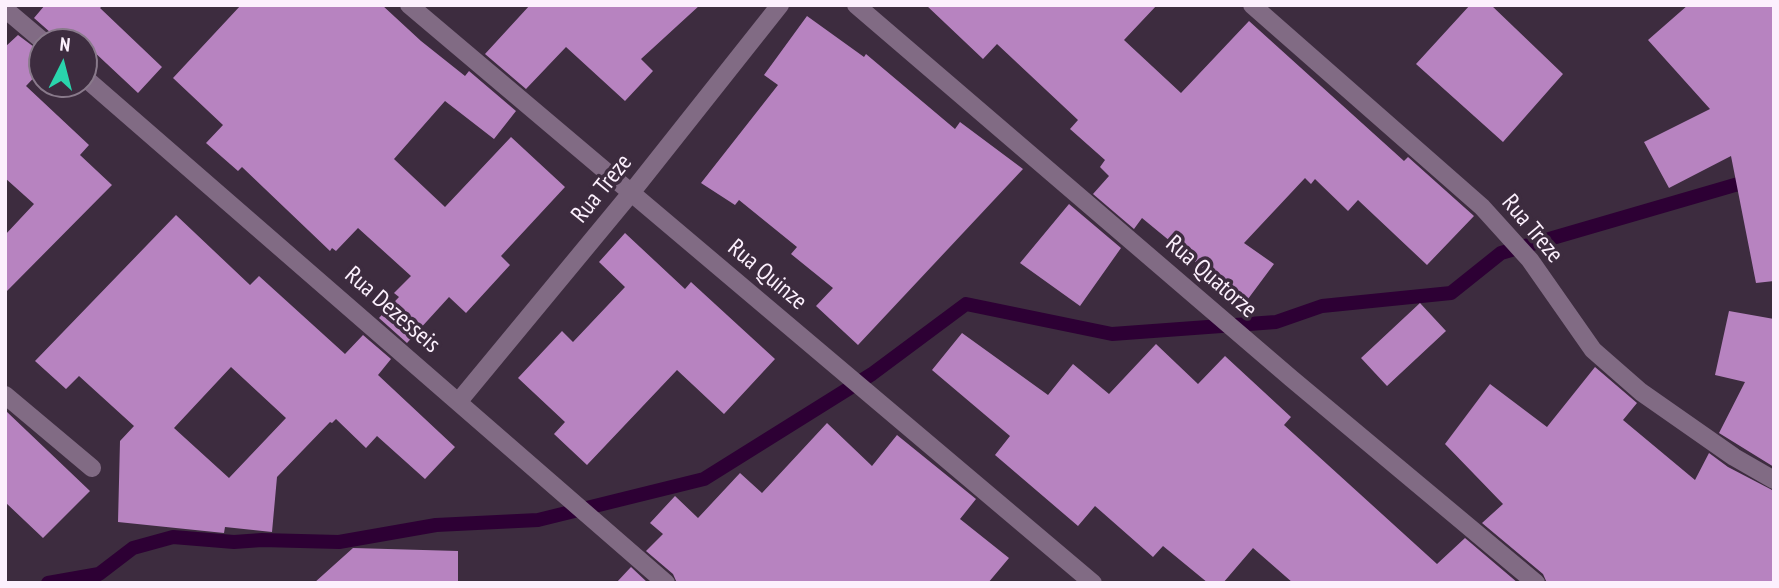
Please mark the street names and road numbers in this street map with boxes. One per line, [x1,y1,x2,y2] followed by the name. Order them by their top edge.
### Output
[566,149,638,229] street label: Rua Treze
[1495,189,1569,269] street label: Rua Treze
[1160,230,1262,324] street label: Rua Quatorze
[722,234,812,316] street label: Rua Quinze
[339,261,445,359] street label: Rua Dezesseis

